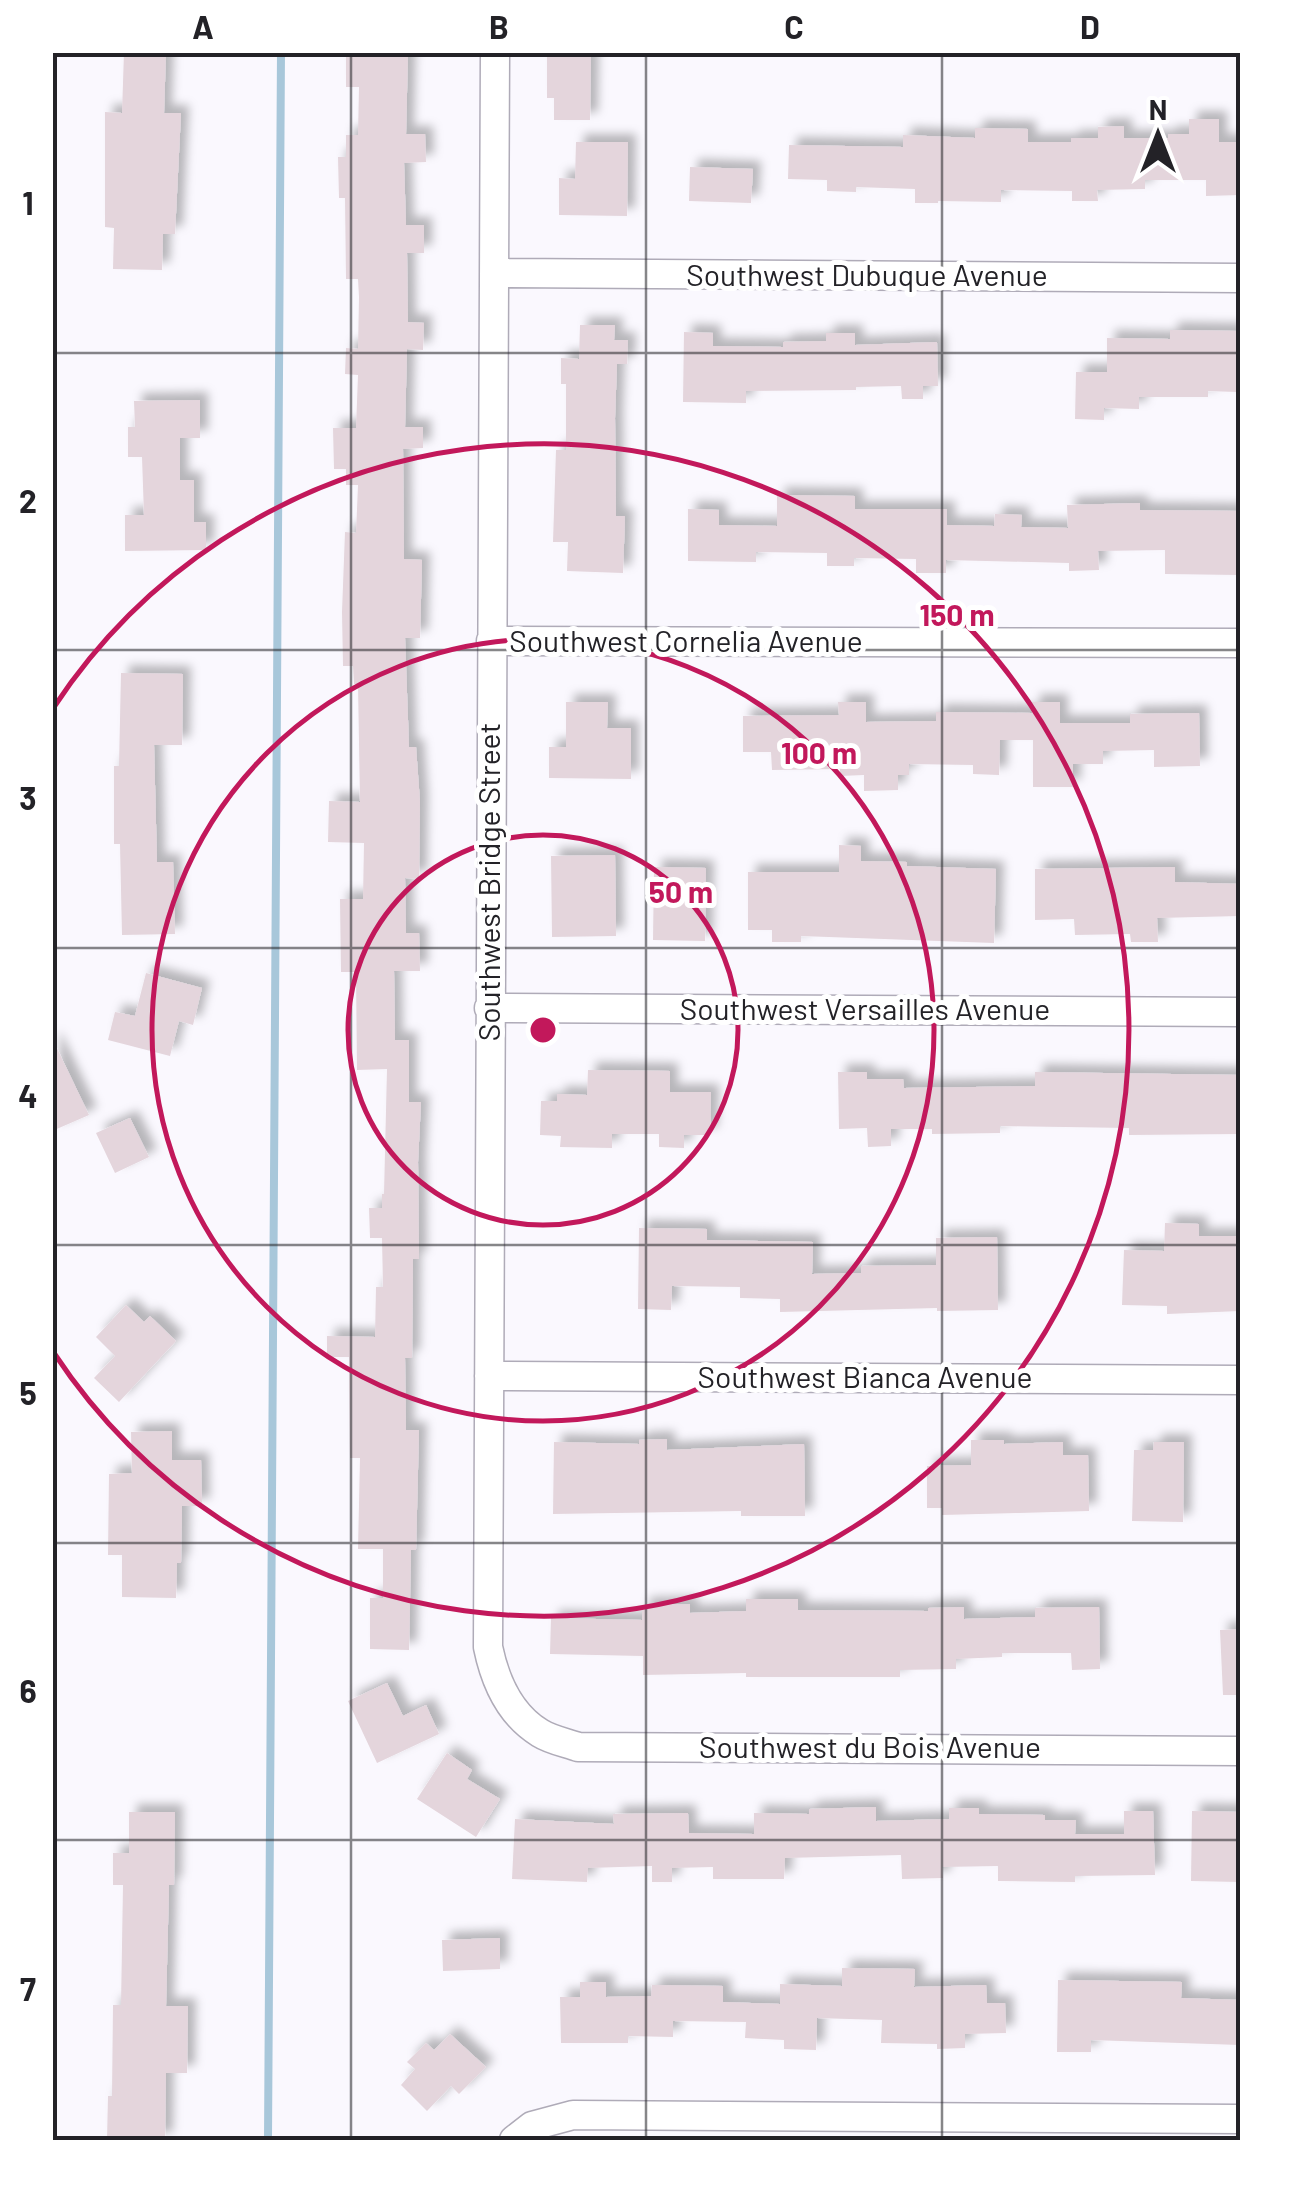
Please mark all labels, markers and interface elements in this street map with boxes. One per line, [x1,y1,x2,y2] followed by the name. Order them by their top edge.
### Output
[192,7,214,45] text: A
[489,7,509,45] text: B
[784,7,804,45] text: C
[1080,7,1100,45] text: D
[1108,85,1208,185] north arrow
[1149,92,1167,126] text: N
[22,183,34,221] text: 1
[686,256,1048,292] street label: Southwest Dubuque Avenue
[19,481,37,519] text: 2
[920,596,994,632] text: 150 m
[509,622,863,658] street label: Southwest Cornelia Avenue
[470,723,506,1041] street label: Southwest Bridge Street
[781,734,857,770] text: 100 m
[19,778,37,816] text: 3
[649,873,713,909] text: 50 m
[680,990,1050,1026] street label: Southwest Versailles Avenue
[525,1012,561,1048] centre of rings
[18,1076,38,1114] text: 4
[698,1358,1032,1394] street label: Southwest Bianca Avenue
[19,1373,37,1411] text: 5
[19,1671,37,1709] text: 6
[699,1728,1041,1764] street label: Southwest du Bois Avenue
[20,1969,36,2007] text: 7

